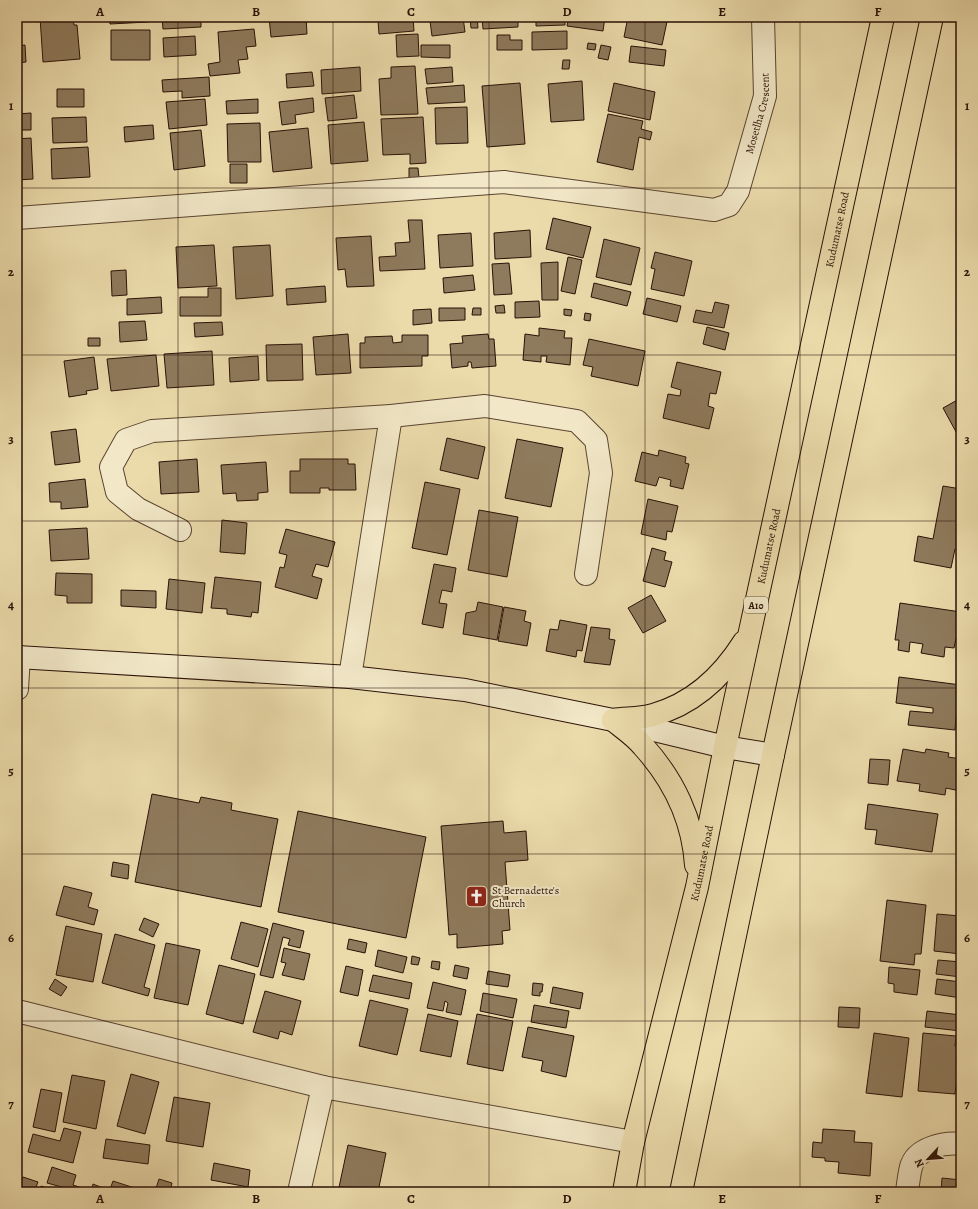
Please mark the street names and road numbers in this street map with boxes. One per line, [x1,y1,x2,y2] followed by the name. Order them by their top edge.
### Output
[742,72,773,156] street label: Mosetlha Crescent
[822,190,853,269] street label: Kudumatse Road
[753,507,784,585] street label: Kudumatse Road
[744,597,768,613] road number: A10
[687,824,717,903] street label: Kudumatse Road

